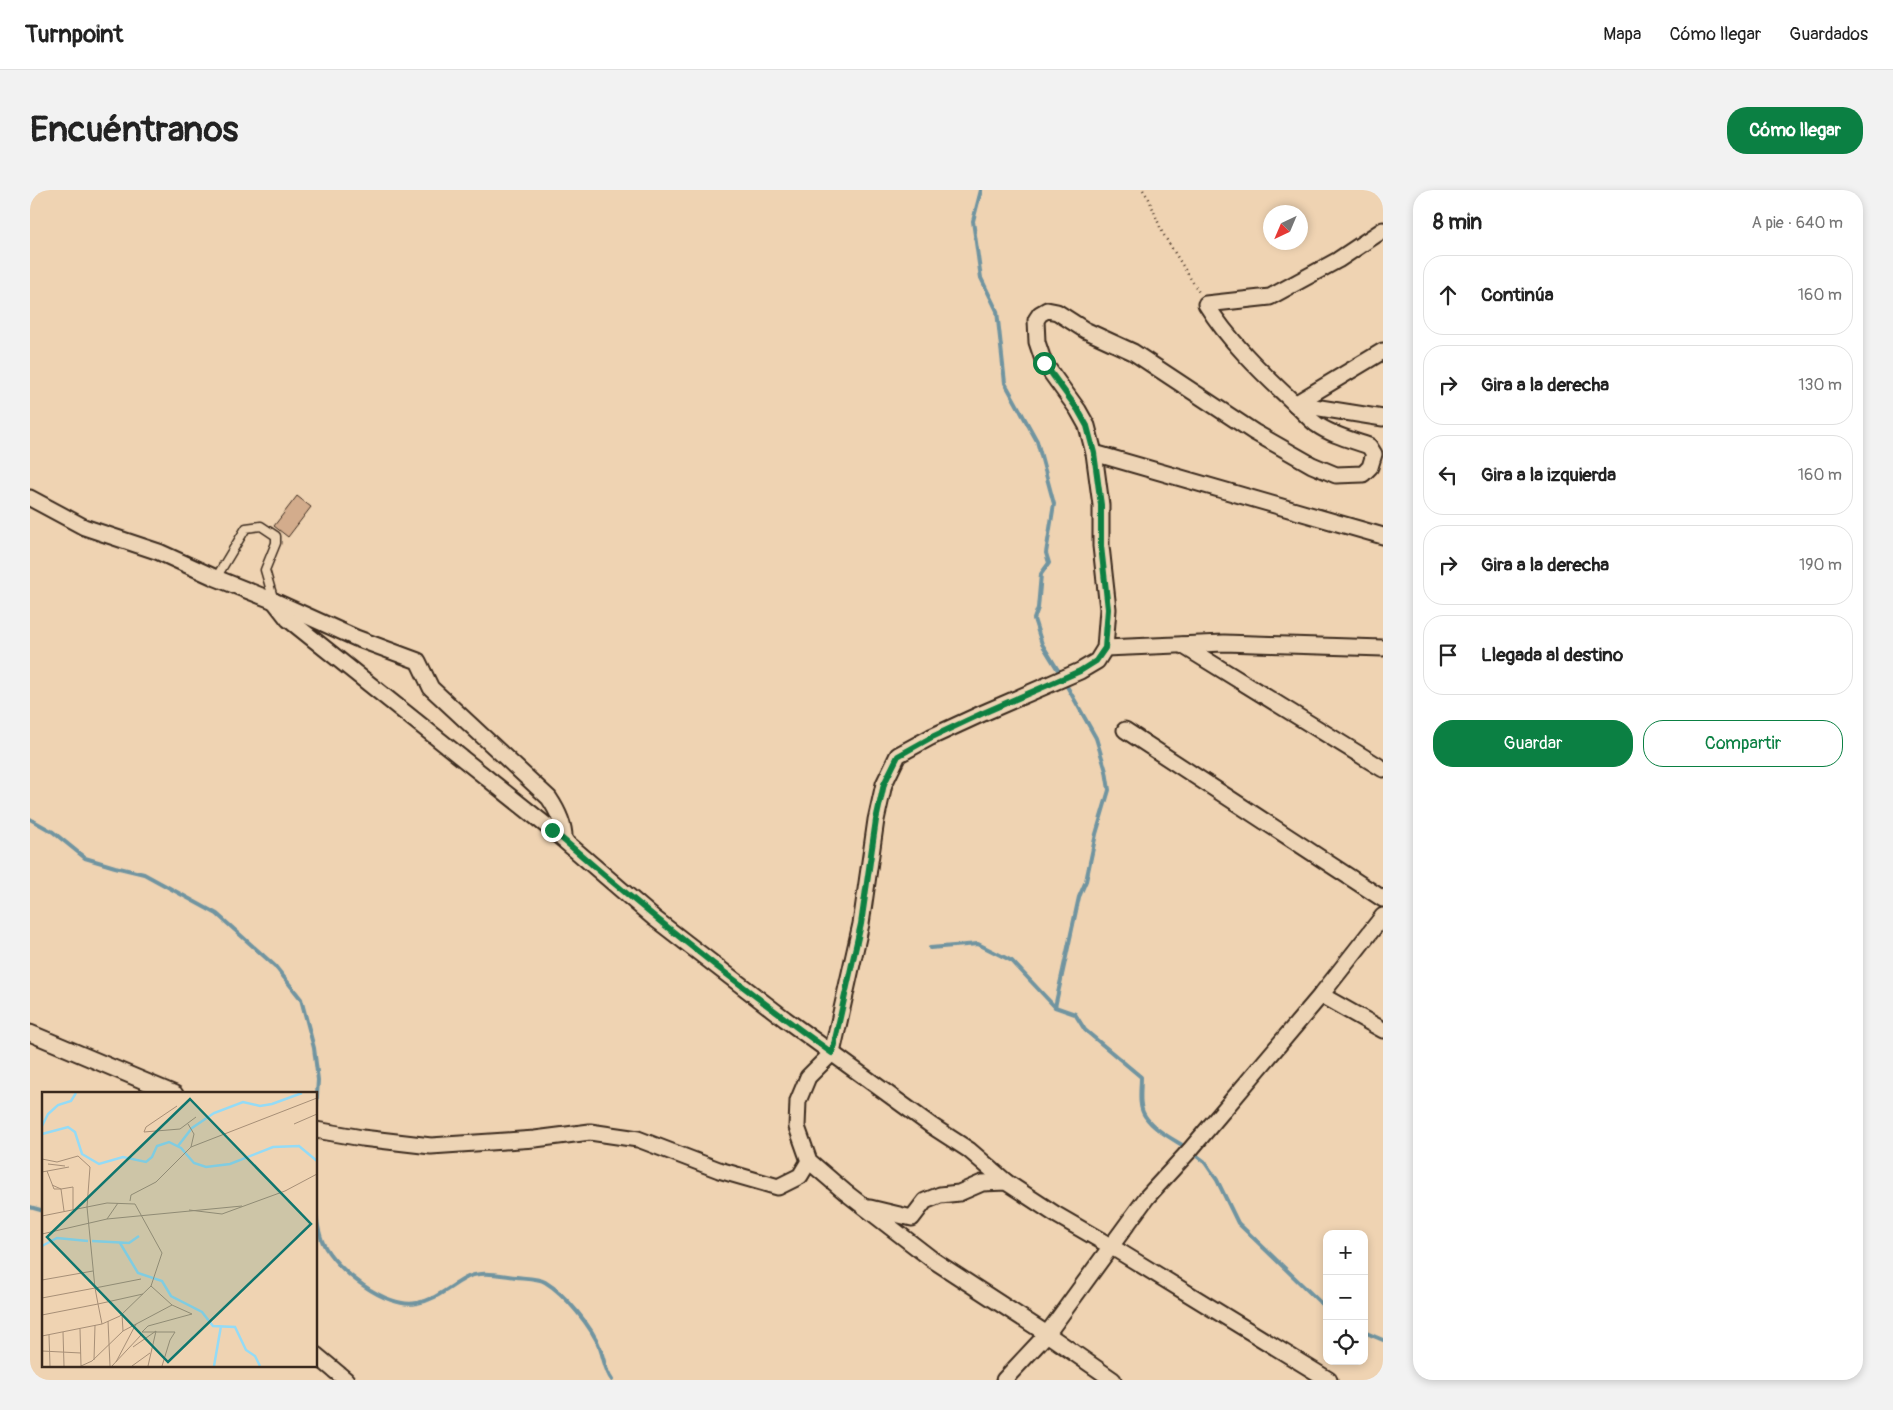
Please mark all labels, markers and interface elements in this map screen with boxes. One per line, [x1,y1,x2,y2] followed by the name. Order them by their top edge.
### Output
[25,20,123,49] text: Turnpoint
[1603,23,1641,46] text: Mapa
[1669,23,1761,46] text: Cómo llegar
[1789,23,1868,46] text: Guardados
[1727,107,1863,154] button: Cómo llegar
[30,108,238,152] text: Encuéntranos
[1263,205,1308,250] north arrow
[1433,209,1482,236] text: 8 min
[1752,213,1843,233] text: A pie · 640 m
[1434,281,1462,309] icon: ahead
[1481,283,1554,307] text: Continúa
[1798,285,1842,305] text: 160 m
[1033,352,1056,375] route start
[1434,371,1462,399] icon: right
[1481,373,1609,397] text: Gira a la derecha
[1798,375,1842,395] text: 130 m
[1434,461,1462,489] icon: left
[1481,463,1616,487] text: Gira a la izquierda
[1798,465,1842,485] text: 160 m
[1434,551,1462,579] icon: right
[1481,553,1609,577] text: Gira a la derecha
[1799,555,1842,575] text: 190 m
[1434,641,1462,669] icon: arrive
[1481,643,1623,667] text: Llegada al destino
[1433,720,1633,767] button: Guardar
[1643,720,1843,767] button: Compartir
[541,819,564,842] route end
[42,1092,318,1368] inset map
[1323,1230,1368,1365] map controls
[1323,1230,1368,1275] button: +
[1323,1275,1368,1320] button: −
[1323,1320,1368,1365] button: locate

